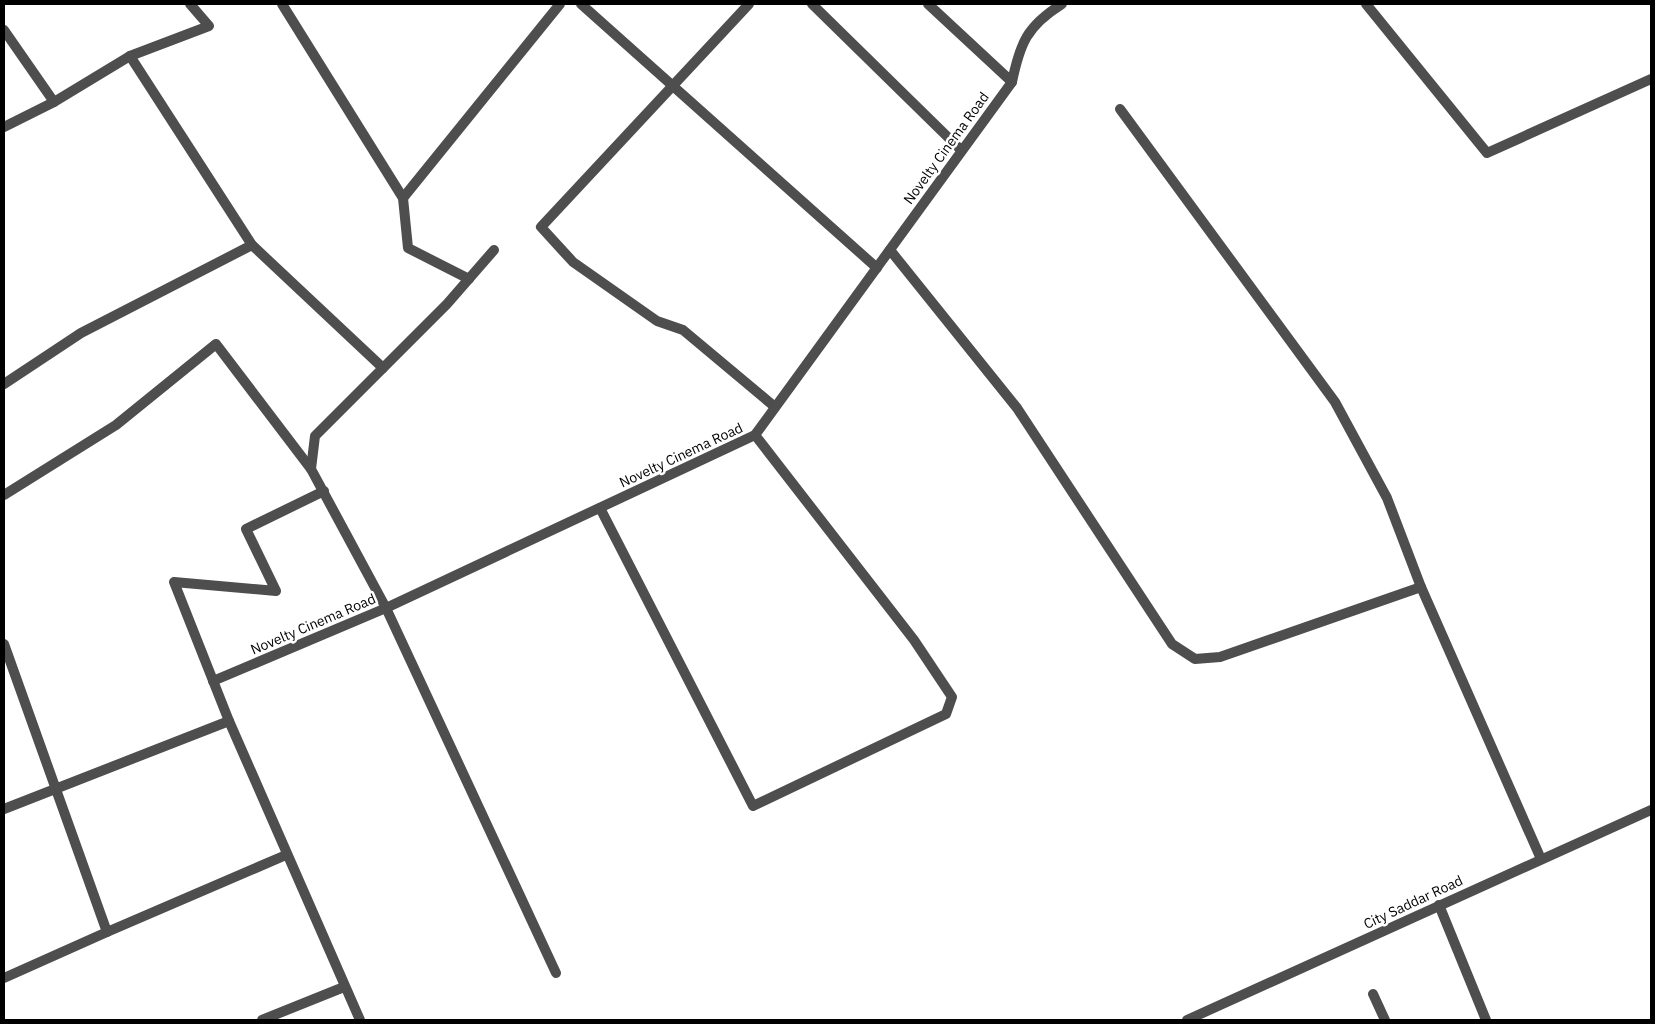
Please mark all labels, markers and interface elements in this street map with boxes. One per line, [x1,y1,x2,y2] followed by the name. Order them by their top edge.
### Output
[899,88,993,208] street label: Novelty Cinema Road
[616,419,746,491] street label: Novelty Cinema Road
[248,590,378,658] street label: Novelty Cinema Road
[1361,871,1465,933] street label: City Saddar Road

